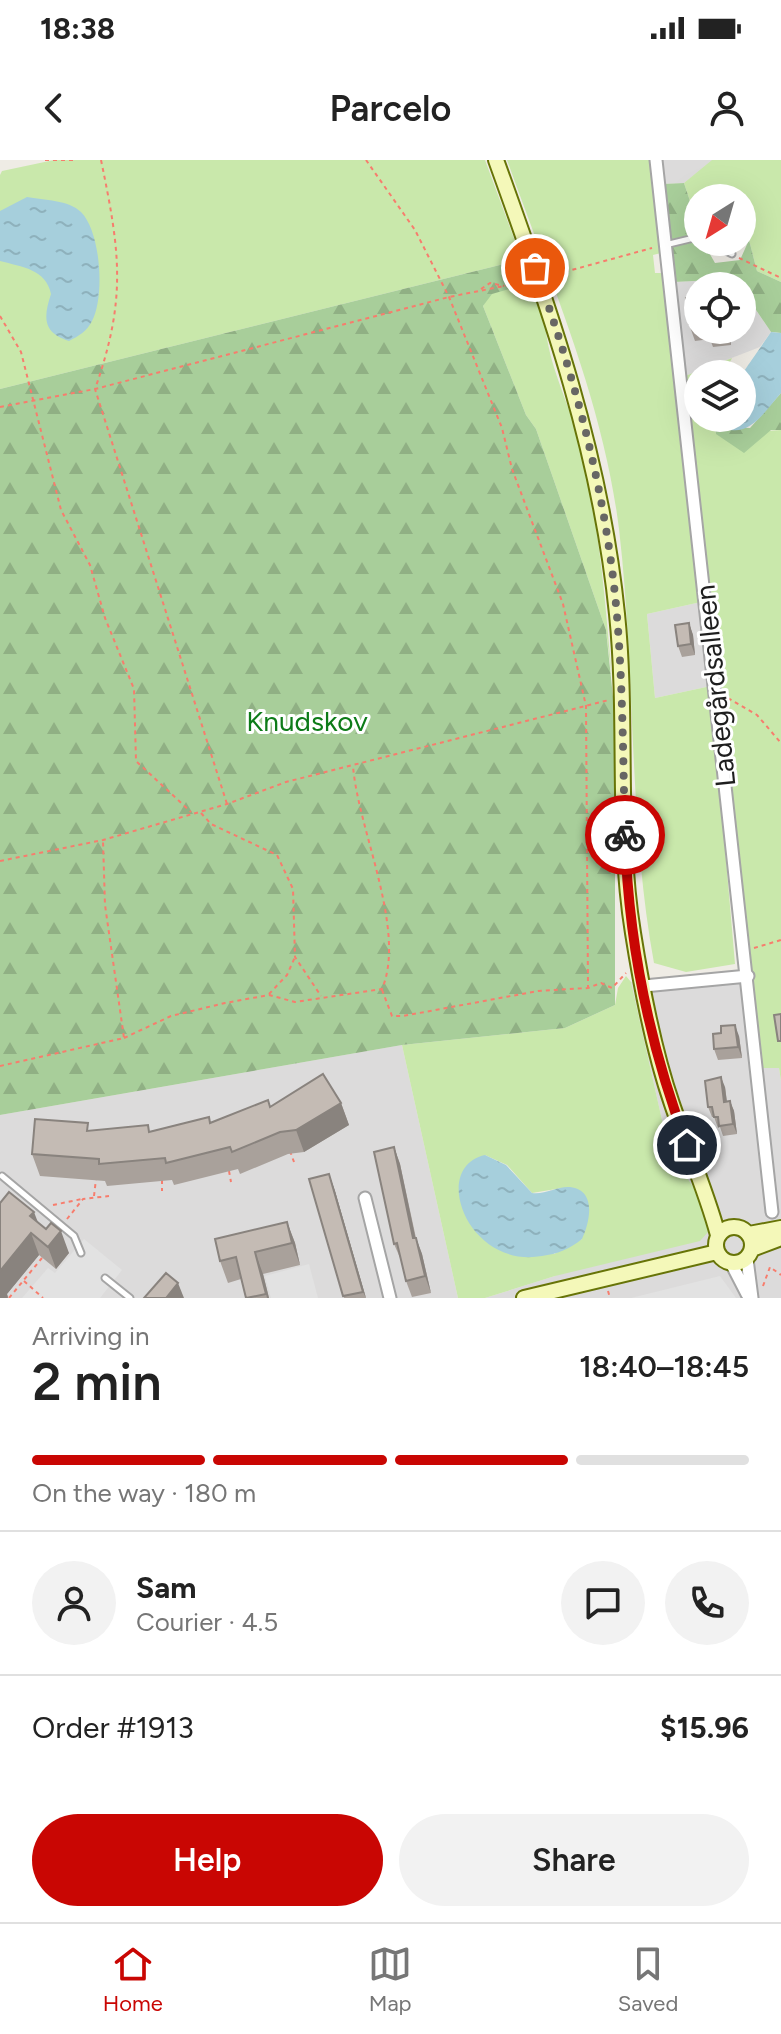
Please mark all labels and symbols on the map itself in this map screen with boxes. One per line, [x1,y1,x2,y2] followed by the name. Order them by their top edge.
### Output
[684,184,756,256] north arrow
[501,234,569,302] pin
[687,583,743,789] street label: Ladegårdsalleen
[246,704,368,738] park label: Knudskov
[585,795,665,875] courier
[653,1111,721,1179] pin

